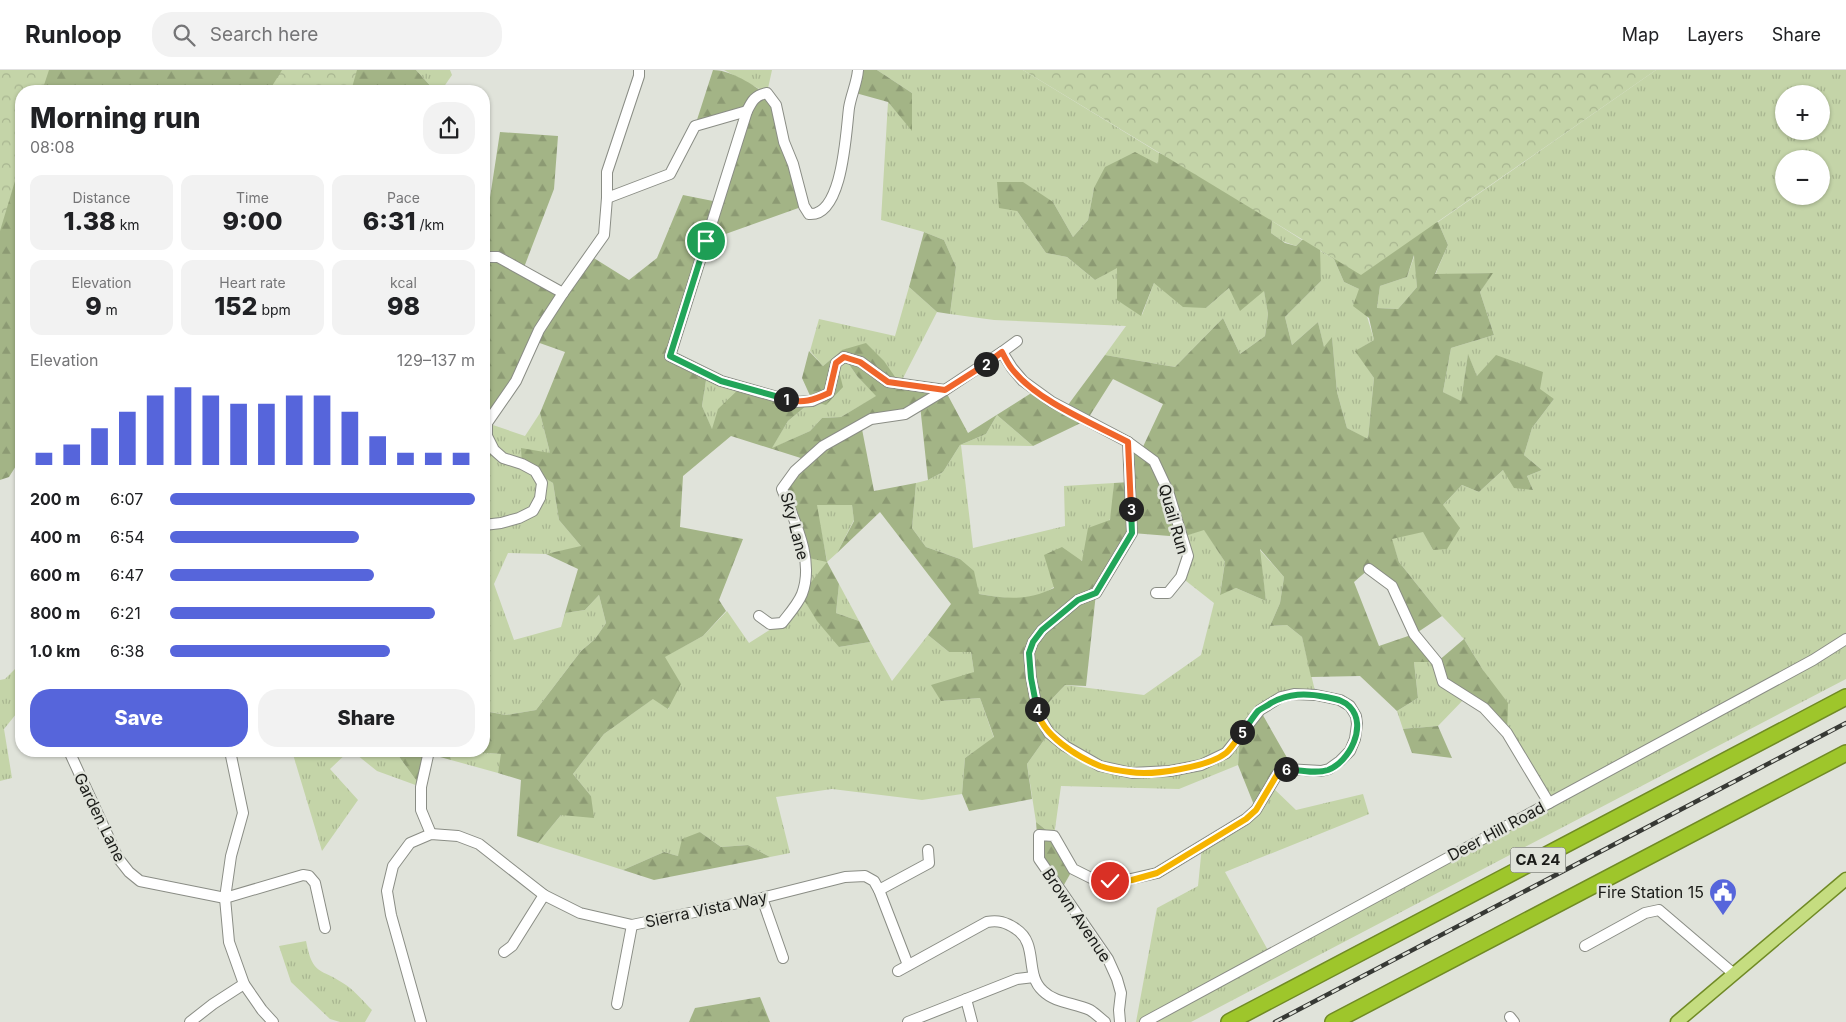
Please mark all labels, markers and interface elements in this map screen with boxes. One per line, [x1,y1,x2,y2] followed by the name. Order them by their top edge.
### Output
[152,12,502,57] search box
[25,20,122,49] text: Runloop
[170,21,198,49] icon: search
[210,23,318,46] text: Search here
[1622,24,1659,45] text: Map
[1687,24,1744,45] text: Layers
[1772,24,1821,45] text: Share
[1775,85,1830,205] map controls
[1775,85,1830,140] button: +
[30,101,200,135] text: Morning run
[423,102,475,154] button: share
[30,137,75,157] text: 08:08
[1775,150,1830,205] button: −
[73,189,130,206] text: Distance
[236,189,269,206] text: Time
[387,189,420,206] text: Pace
[63,206,116,236] text: 1.38
[223,206,282,236] text: 9:00
[363,206,415,236] text: 6:31
[116,216,140,233] text: km
[415,216,444,233] text: /km
[685,220,727,262] pin
[692,227,720,255] icon: arrive
[72,274,132,291] text: Elevation
[219,274,286,291] text: Heart rate
[390,274,417,291] text: kcal
[85,291,102,321] text: 9
[214,291,257,321] text: 152
[387,291,420,321] text: 98
[102,301,118,318] text: m
[257,301,291,318] text: bpm
[30,350,99,370] text: Elevation
[397,350,475,370] text: 129–137 m
[974,352,998,376] pin: 2
[982,356,991,373] text: 2
[774,386,798,412] pin: 1
[783,391,790,408] text: 1
[1154,482,1194,556] street label: Quail Run
[30,489,80,509] text: 200 m
[110,489,143,509] text: 6:07
[776,490,814,562] street label: Sky Lane
[1118,496,1144,522] pin: 3
[1127,501,1136,518] text: 3
[30,527,81,547] text: 400 m
[110,527,145,547] text: 6:54
[30,565,80,585] text: 600 m
[110,565,144,585] text: 6:47
[30,603,80,623] text: 800 m
[110,603,141,623] text: 6:21
[30,641,80,661] text: 1.0 km
[110,641,144,661] text: 6:38
[30,689,248,747] button: Save
[258,689,475,747] button: Share
[1024,696,1050,722] pin: 4
[1033,701,1042,718] text: 4
[1230,720,1254,744] pin: 5
[1238,724,1247,741] text: 5
[1274,756,1298,782] pin: 6
[1282,761,1291,778] text: 6
[70,769,130,865] street label: Garden Lane
[1444,797,1548,865] street label: Deer Hill Road
[1510,848,1566,872] road number: CA 24
[1089,860,1131,902] pin
[1038,864,1116,966] street label: Brown Avenue
[1096,867,1124,895] icon: check
[1708,877,1738,916] public building icon: Fire Station 15
[1598,882,1704,902] place label: Fire Station 15
[643,886,769,932] street label: Sierra Vista Way

